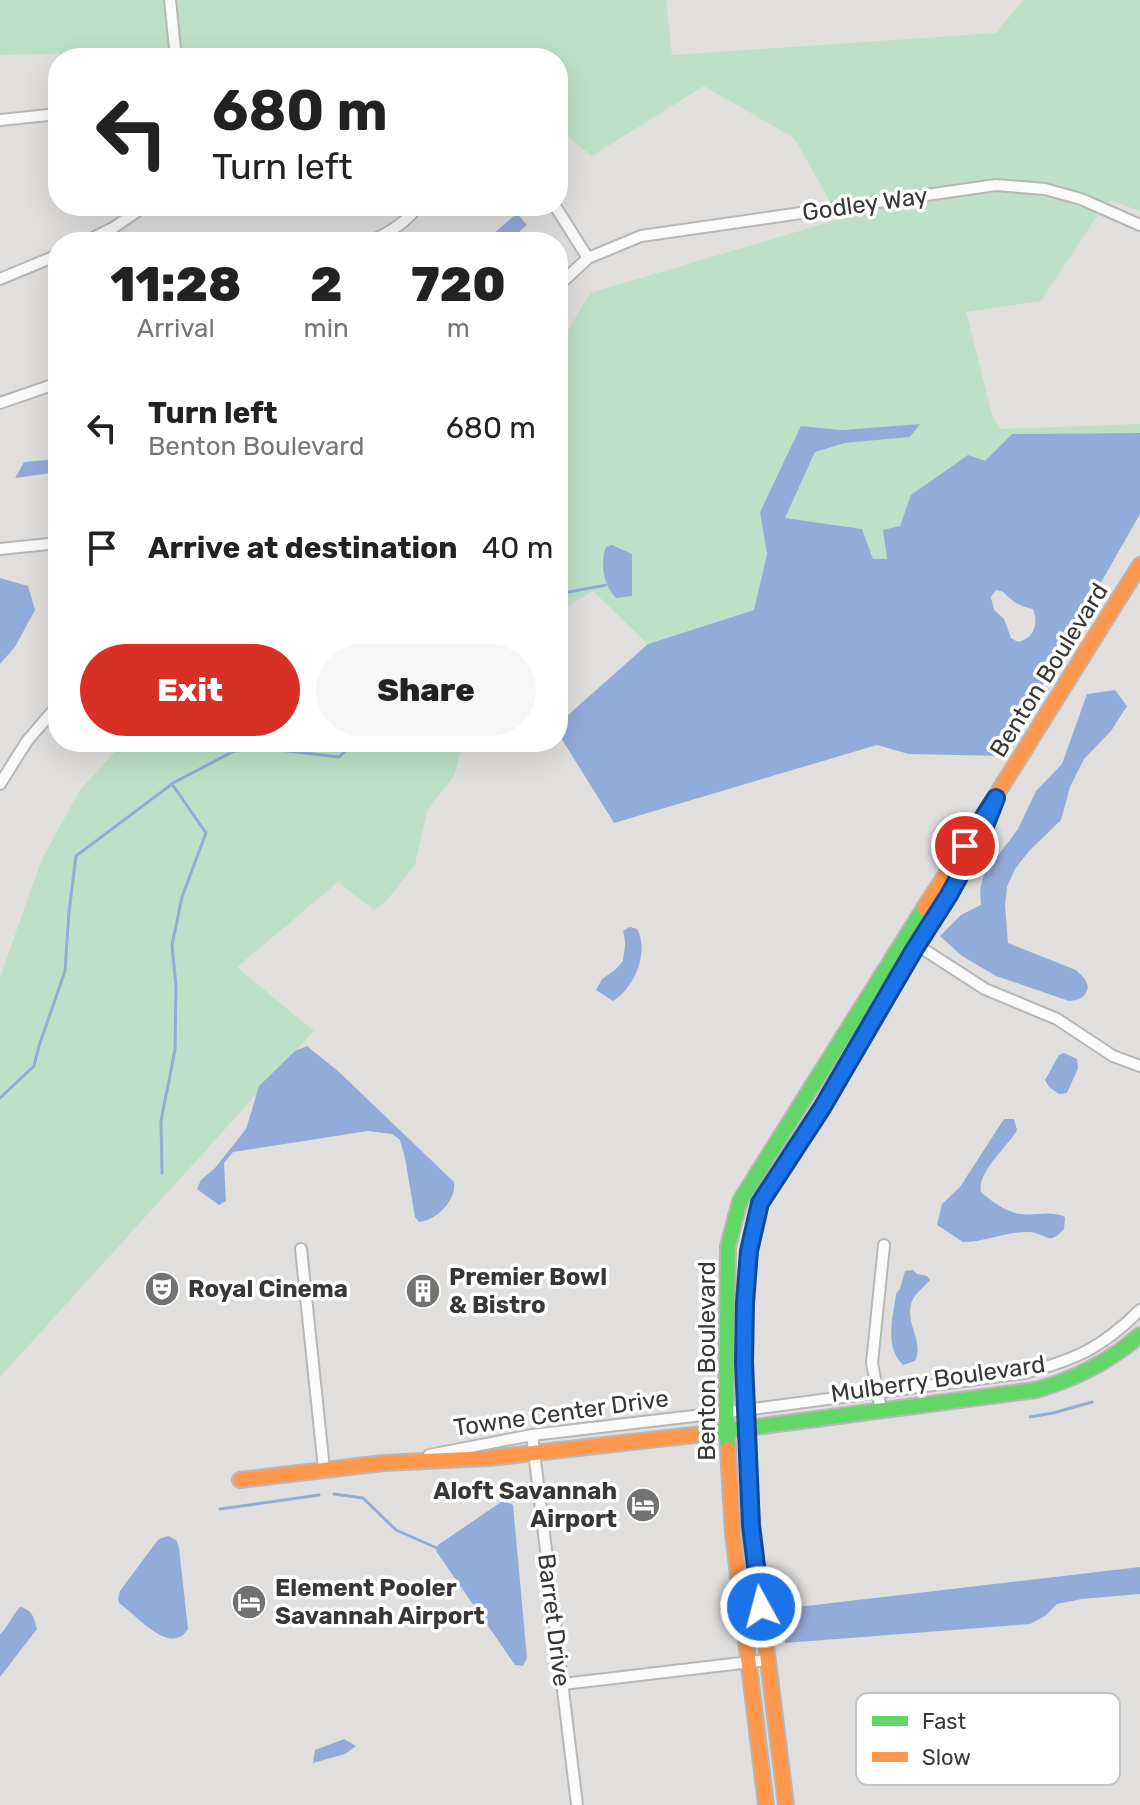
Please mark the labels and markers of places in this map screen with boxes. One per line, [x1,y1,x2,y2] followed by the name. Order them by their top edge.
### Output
[931,812,999,880] pin
[449,1263,607,1319] place label: Premier Bowl & Bistro
[143,1270,181,1308] theatre icon: Royal Cinema
[404,1272,442,1310] building icon: Premier Bowl & Bistro
[188,1275,348,1303] place label: Royal Cinema
[433,1477,617,1533] place label: Aloft Savannah Airport
[624,1486,662,1524] hotel icon: Aloft Savannah Airport
[275,1574,485,1630] place label: Element Pooler Savannah Airport
[230,1583,268,1621] hotel icon: Element Pooler Savannah Airport

